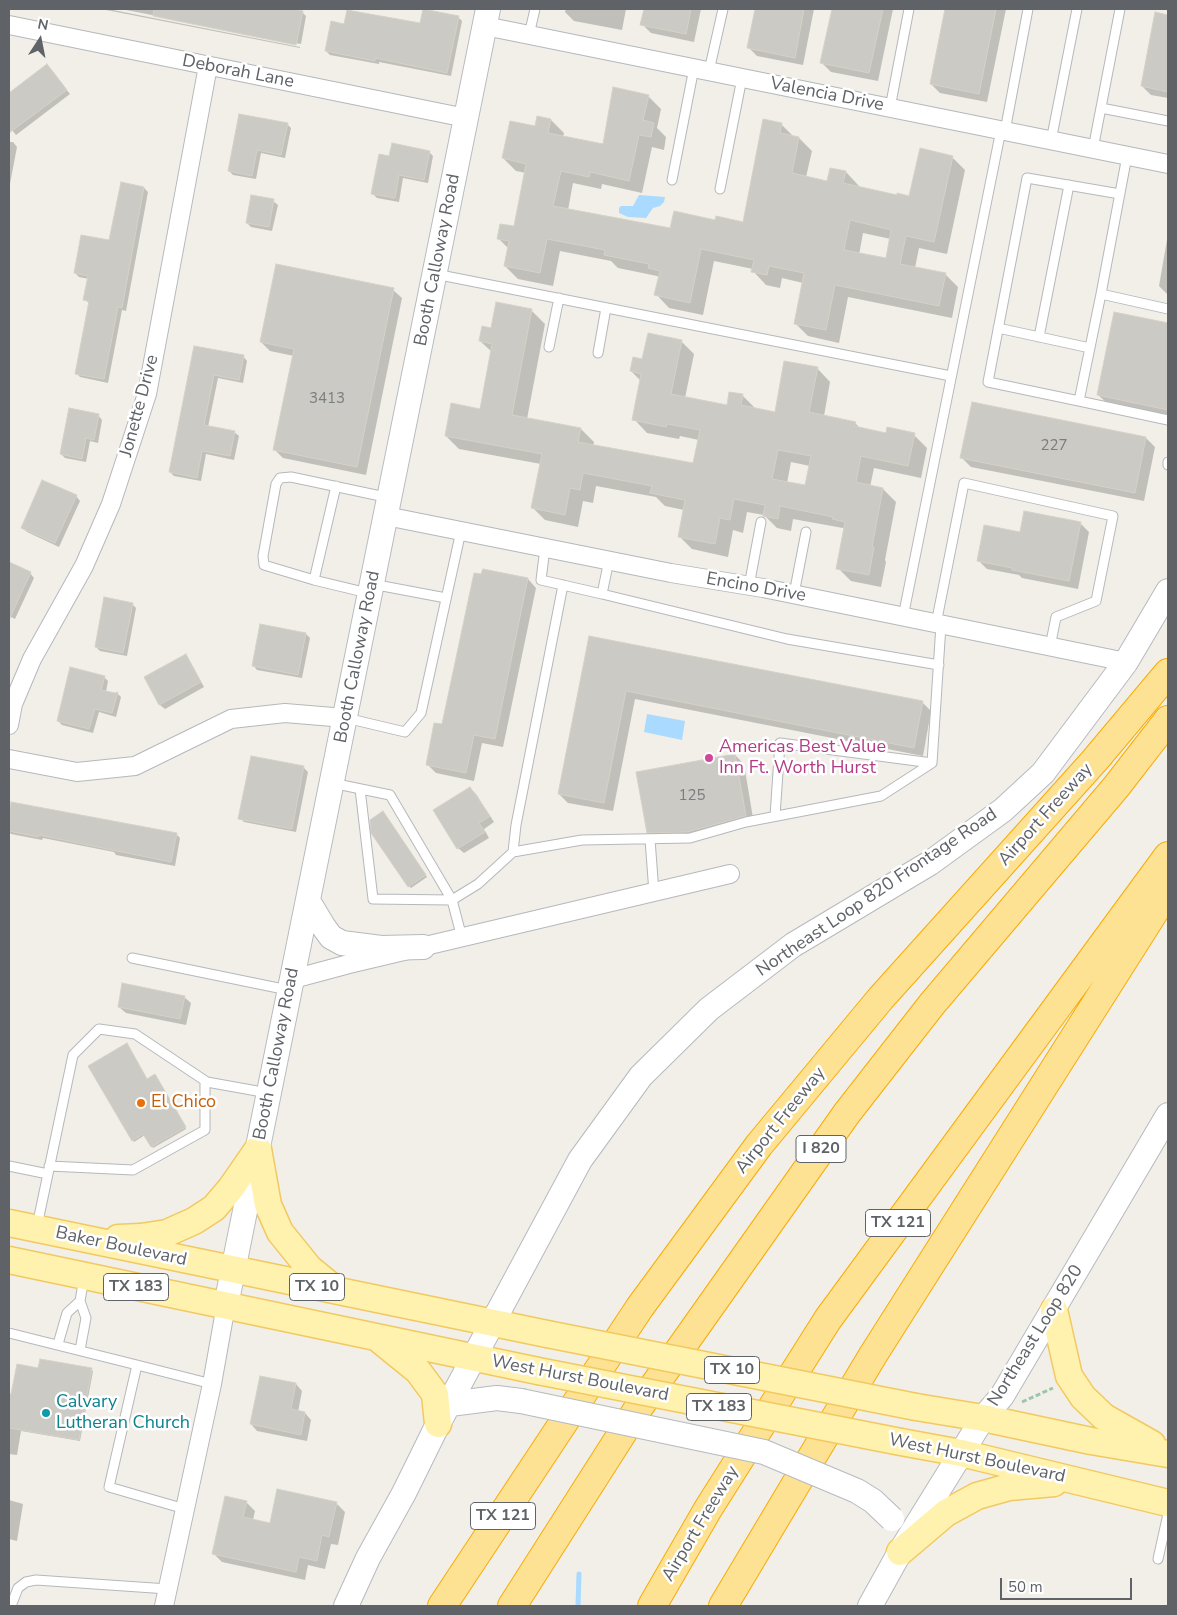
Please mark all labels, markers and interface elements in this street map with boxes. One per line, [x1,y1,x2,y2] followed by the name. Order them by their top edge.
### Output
[36,14,50,35] text: N
[15,15,65,65] north arrow
[180,51,296,93] street label: Deborah Lane
[768,73,886,117] street label: Valencia Drive
[411,172,465,348] street label: Booth Calloway Road
[116,353,164,459] street label: Jonette Drive
[309,390,345,408] house number: 3413
[1041,437,1067,455] house number: 227
[331,569,385,745] street label: Booth Calloway Road
[705,569,807,607] street label: Encino Drive
[719,737,886,780] place label: Americas Best Value Inn Ft. Worth Hurst
[703,752,715,764] marker: Americas Best Value Inn Ft. Worth Hurst
[994,759,1098,871] street label: Airport Freeway
[679,787,705,805] house number: 125
[752,804,1002,982] street label: Northeast Loop 820 Frontage Road
[250,966,304,1142] street label: Booth Calloway Road
[731,1063,831,1179] street label: Airport Freeway
[151,1092,216,1114] place label: El Chico
[135,1097,147,1109] marker: El Chico
[796,1136,846,1162] road number: I 820
[866,1210,930,1236] road number: TX 121
[53,1223,189,1271] street label: Baker Boulevard
[984,1261,1088,1411] street label: Northeast Loop 820
[104,1274,168,1300] road number: TX 183
[290,1274,344,1300] road number: TX 10
[490,1351,670,1407] street label: West Hurst Boulevard
[704,1356,760,1384] road number: TX 10
[56,1392,190,1435] place label: Calvary Lutheran Church
[686,1394,752,1420] road number: TX 183
[40,1407,52,1419] marker: Calvary Lutheran Church
[887,1430,1067,1488] street label: West Hurst Boulevard
[658,1462,744,1586] street label: Airport Freeway
[470,1502,536,1530] road number: TX 121
[1002,1568,1134,1600] scale bar
[1008,1577,1043,1597] text: 50 m

